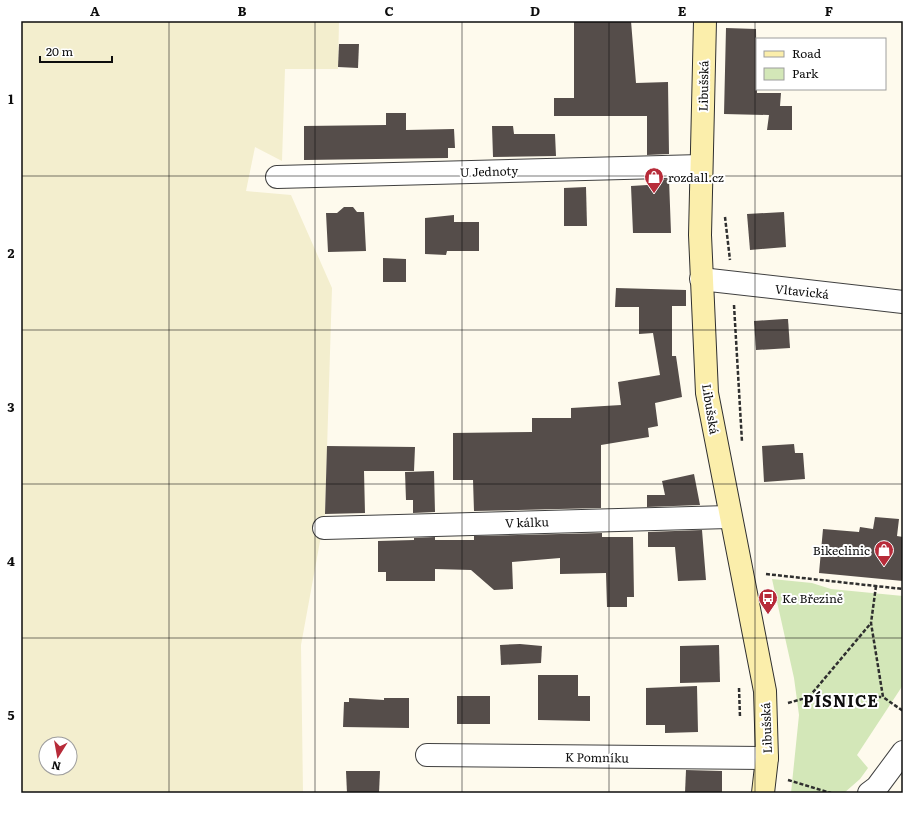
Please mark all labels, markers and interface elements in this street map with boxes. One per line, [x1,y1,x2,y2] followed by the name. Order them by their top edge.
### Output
[90,1,100,20] text: A
[238,1,247,20] text: B
[384,1,394,20] text: C
[530,1,540,20] text: D
[678,1,687,20] text: E
[825,1,833,20] text: F
[40,38,112,64] scale bar
[756,38,886,90] legend
[46,42,73,60] text: 20 m
[792,44,822,62] text: Road
[694,60,712,112] street label: Libušská
[792,64,819,82] text: Park
[8,89,14,108] text: 1
[460,161,519,181] street label: U Jednoty
[643,166,665,194] shop icon: rozdall.cz
[668,168,724,186] place label: rozdall.cz
[8,243,15,262] text: 2
[774,279,830,303] street label: Vltavická
[698,382,724,436] street label: Libušská
[7,397,15,416] text: 3
[505,512,550,532] street label: V kálku
[873,539,895,567] shop icon: Bikeclinic
[813,541,870,559] place label: Bikeclinic
[7,551,15,570] text: 4
[757,587,779,615] bus stop icon: Ke Březině
[782,589,843,607] place label: Ke Březině
[803,688,879,712] district label: PÍSNICE
[756,702,776,754] street label: Libušská
[7,705,15,724] text: 5
[38,736,78,776] north arrow
[565,747,629,767] street label: K Pomníku
[50,758,62,776] text: N

